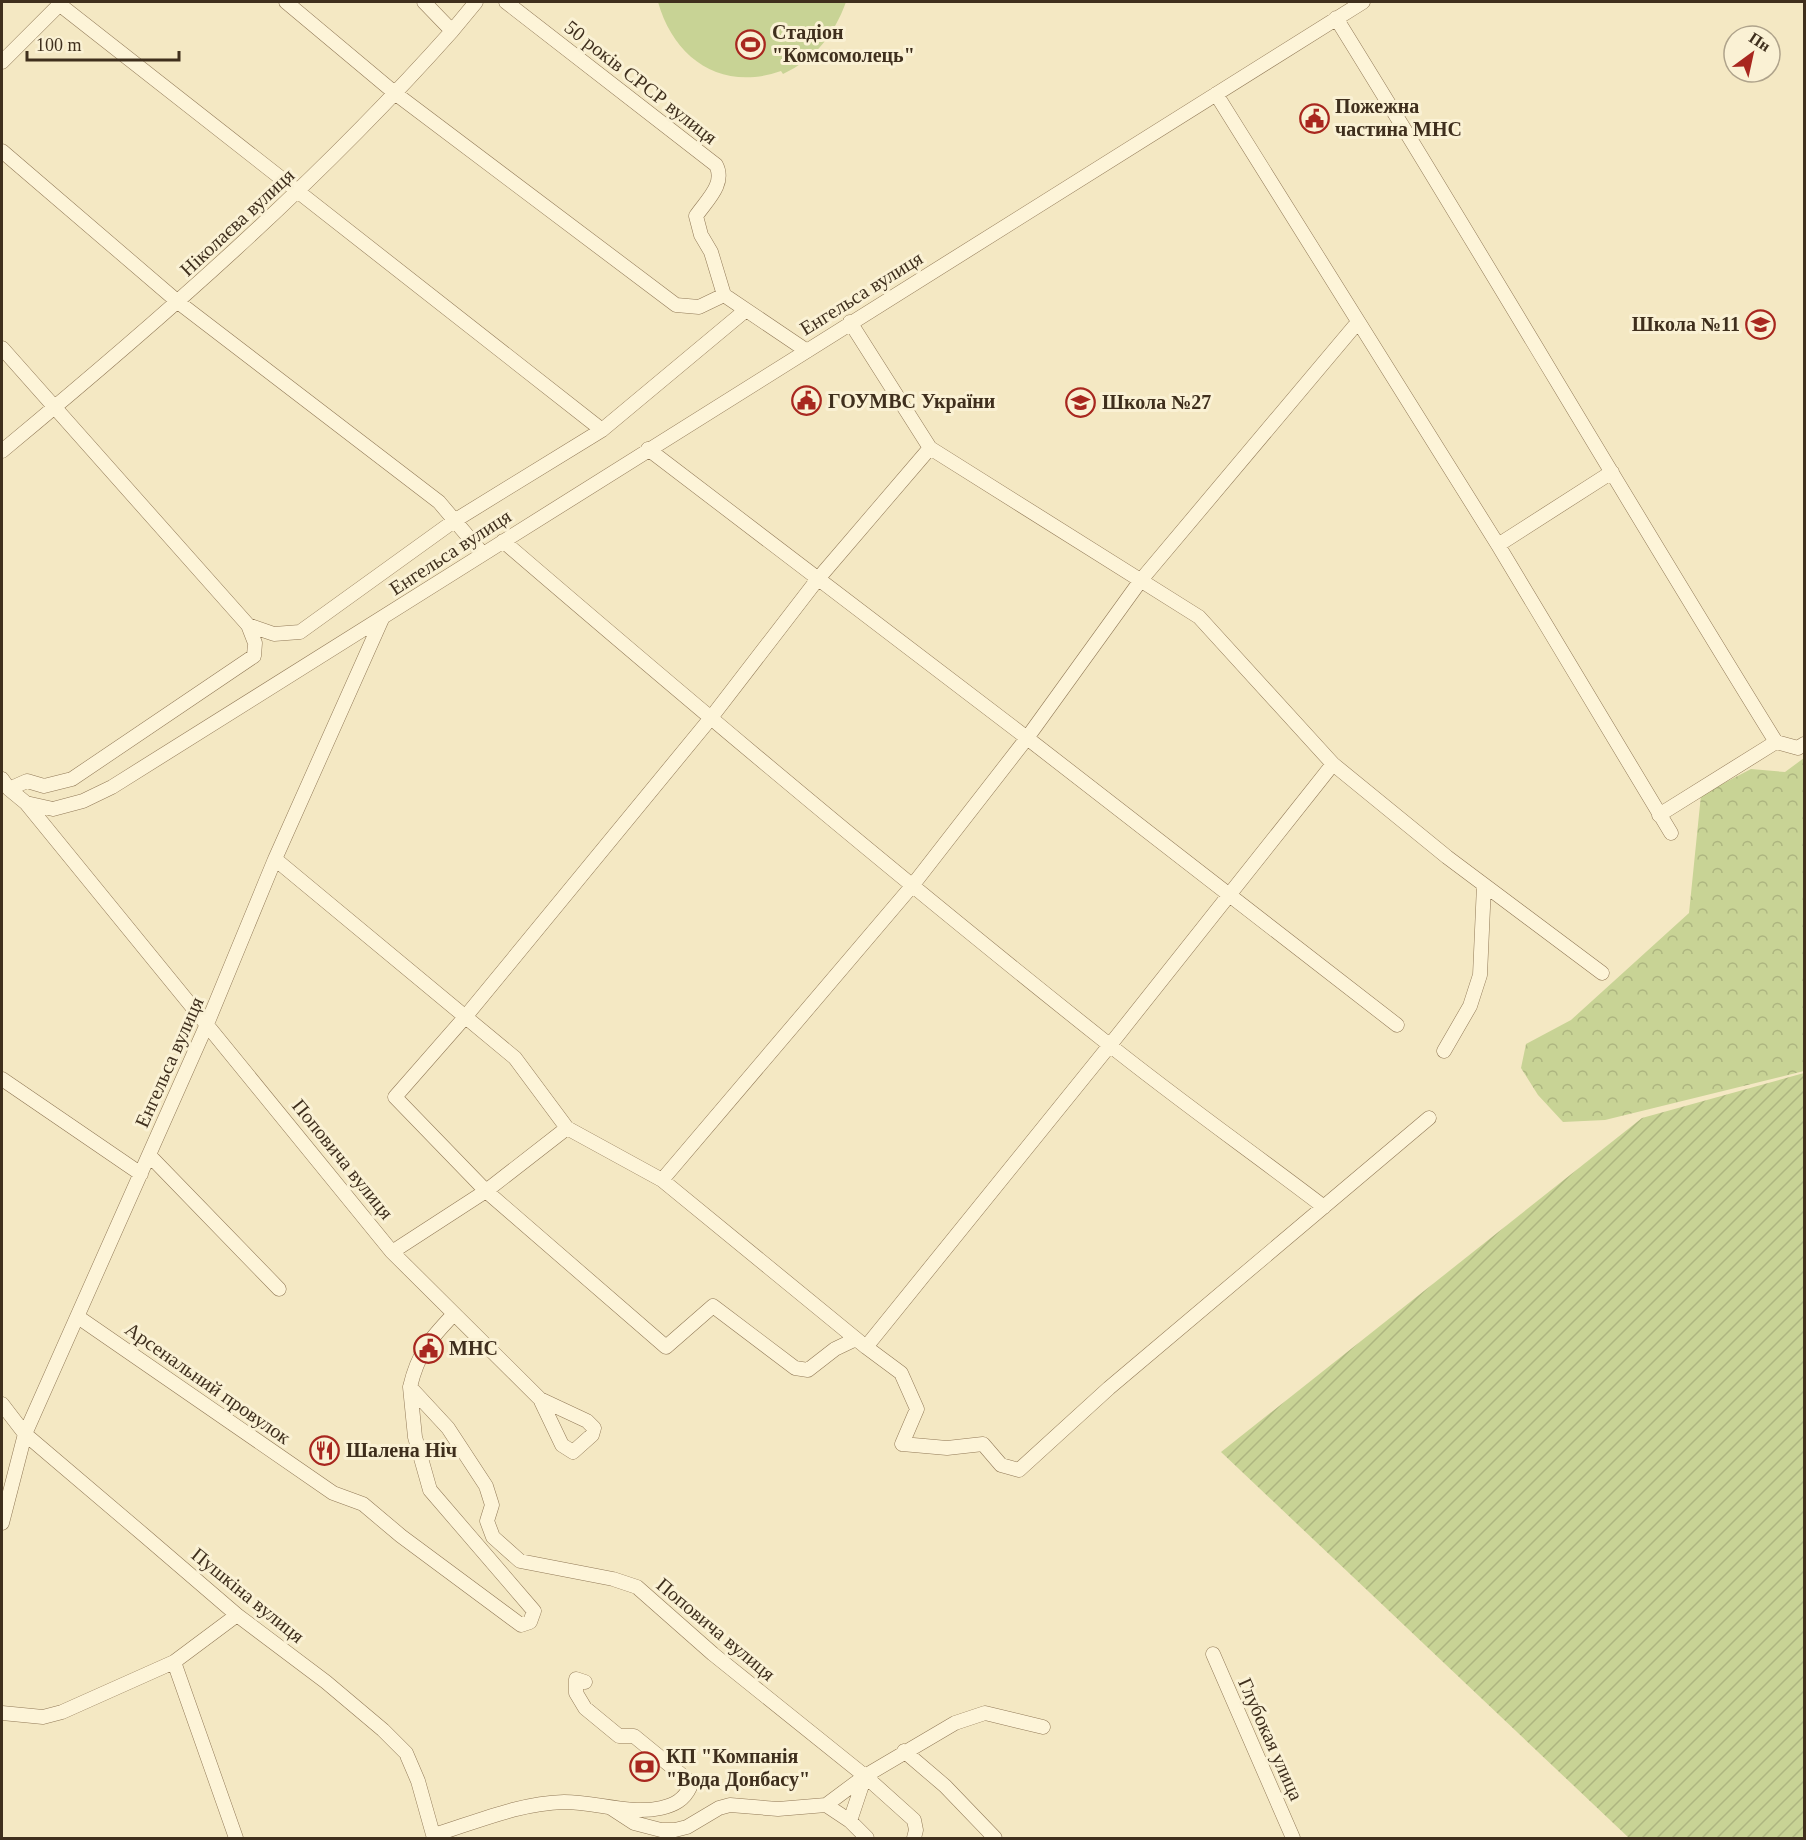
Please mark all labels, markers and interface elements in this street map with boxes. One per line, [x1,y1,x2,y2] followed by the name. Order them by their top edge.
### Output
[560,16,722,149] street label: 50 років СРСР вулиця
[772,21,915,66] place label: Стадіон "Комсомолець"
[27,24,178,62] scale bar
[1722,24,1782,84] north arrow
[735,28,767,60] sports icon: Стадіон "Комсомолець"
[1746,29,1774,55] text: Пн
[36,35,82,55] text: 100 m
[1335,95,1462,140] place label: Пожежна частина МНС
[1298,102,1330,134] public building icon: Пожежна частина МНС
[176,164,299,281] street label: Ніколаєва вулиця
[796,246,927,340] street label: Енгельса вулиця
[1745,308,1777,340] school or university icon: Школа №11
[1632,313,1740,335] place label: Школа №11
[791,385,823,417] public building icon: ГОУМВС України
[1065,386,1097,418] school or university icon: Школа №27
[828,390,995,413] place label: ГОУМВС України
[1102,391,1211,413] place label: Школа №27
[385,505,515,600] street label: Енгельса вулиця
[130,993,208,1131] street label: Енгельса вулиця
[287,1095,398,1224] street label: Поповича вулиця
[121,1318,295,1449] street label: Арсенальний провулок
[412,1332,444,1364] public building icon: МНС
[449,1337,498,1359] place label: МНС
[309,1434,341,1466] restaurant icon: Шалена Нiч
[346,1439,457,1461] place label: Шалена Нiч
[187,1543,309,1648] street label: Пушкіна вулиця
[652,1573,780,1686] street label: Поповича вулиця
[1233,1674,1308,1804] street label: Глубокая улица
[666,1745,810,1791] place label: КП "Компанія "Вода Донбасу"
[629,1751,661,1783] bank icon: КП "Компанія "Вода Донбасу"

